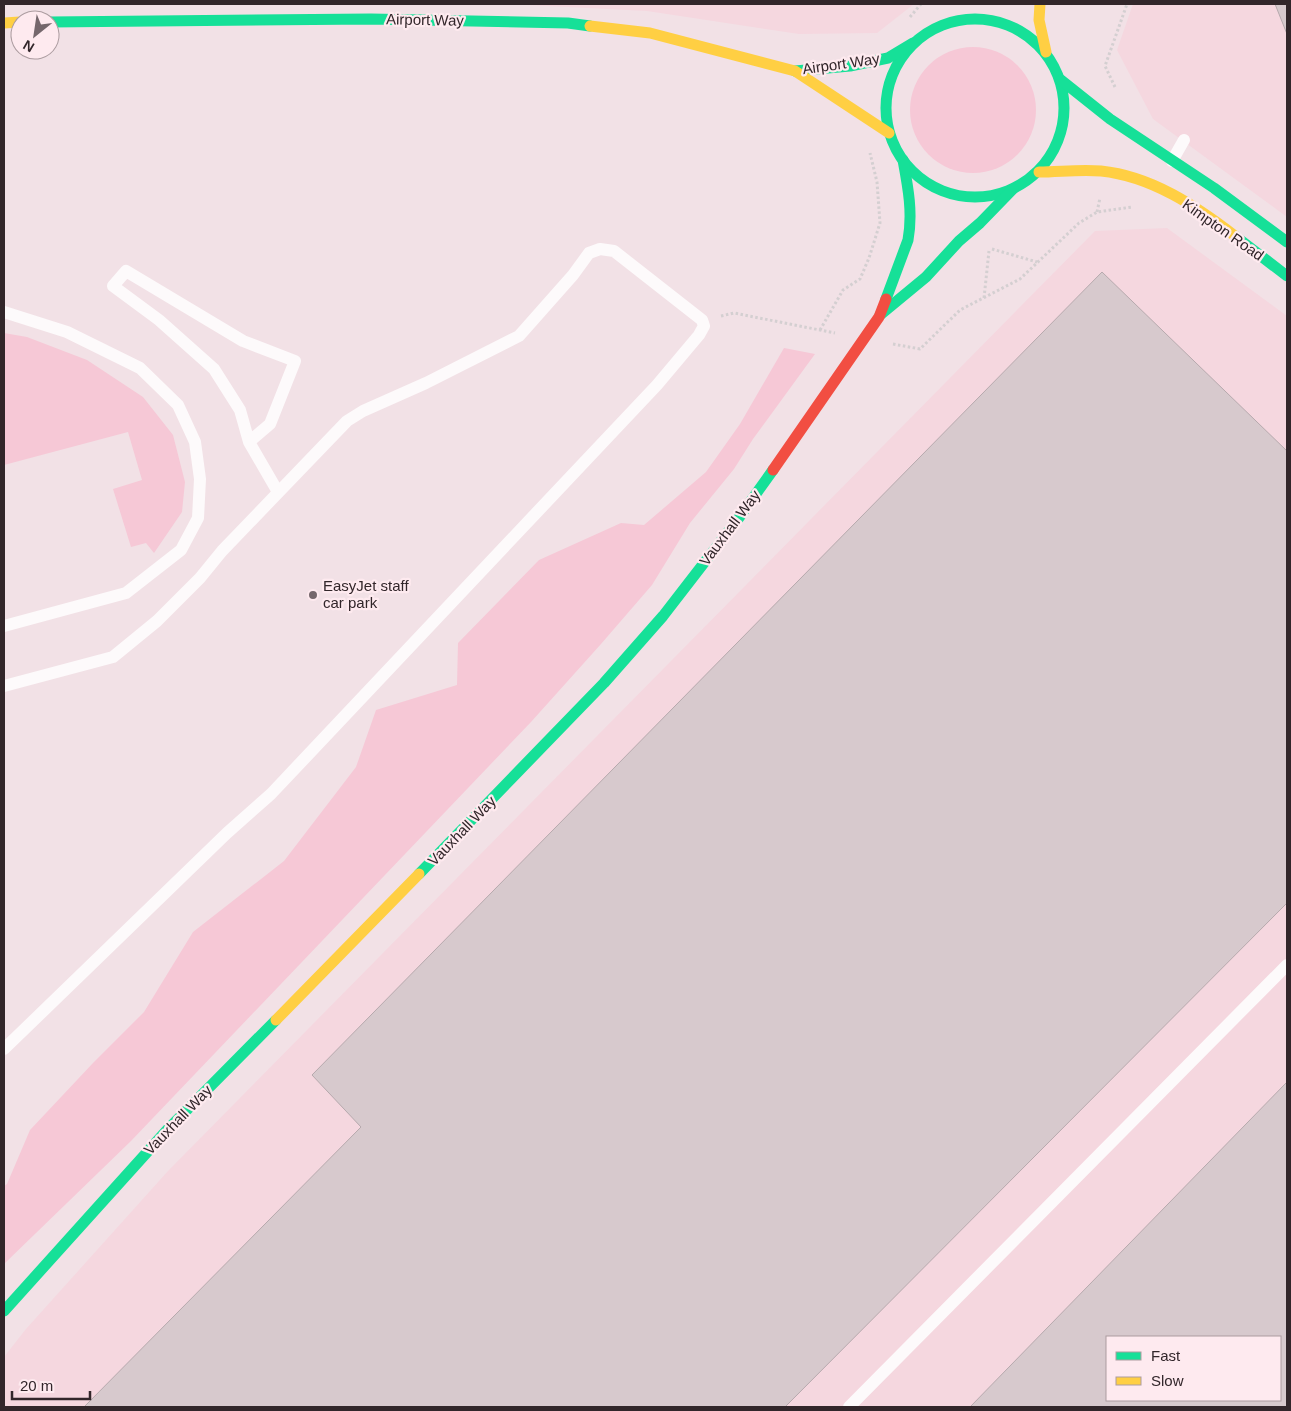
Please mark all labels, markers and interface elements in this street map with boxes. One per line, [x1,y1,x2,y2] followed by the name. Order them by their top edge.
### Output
[10,10,60,60] north arrow
[386,10,465,29] street label: Airport Way
[20,37,37,56] text: N
[801,50,881,77] street label: Airport Way
[1179,195,1267,264] street label: Kimpton Road
[696,486,764,569] street label: Vauxhall Way
[323,577,409,611] place label: EasyJet staff car park
[307,589,319,601] marker: EasyJet staff car park
[424,792,499,869] street label: Vauxhall Way
[140,1081,215,1158] street label: Vauxhall Way
[1106,1336,1281,1401] legend
[1151,1347,1181,1364] text: Fast
[12,1368,90,1400] scale bar
[1151,1372,1184,1389] text: Slow
[20,1377,53,1394] text: 20 m

